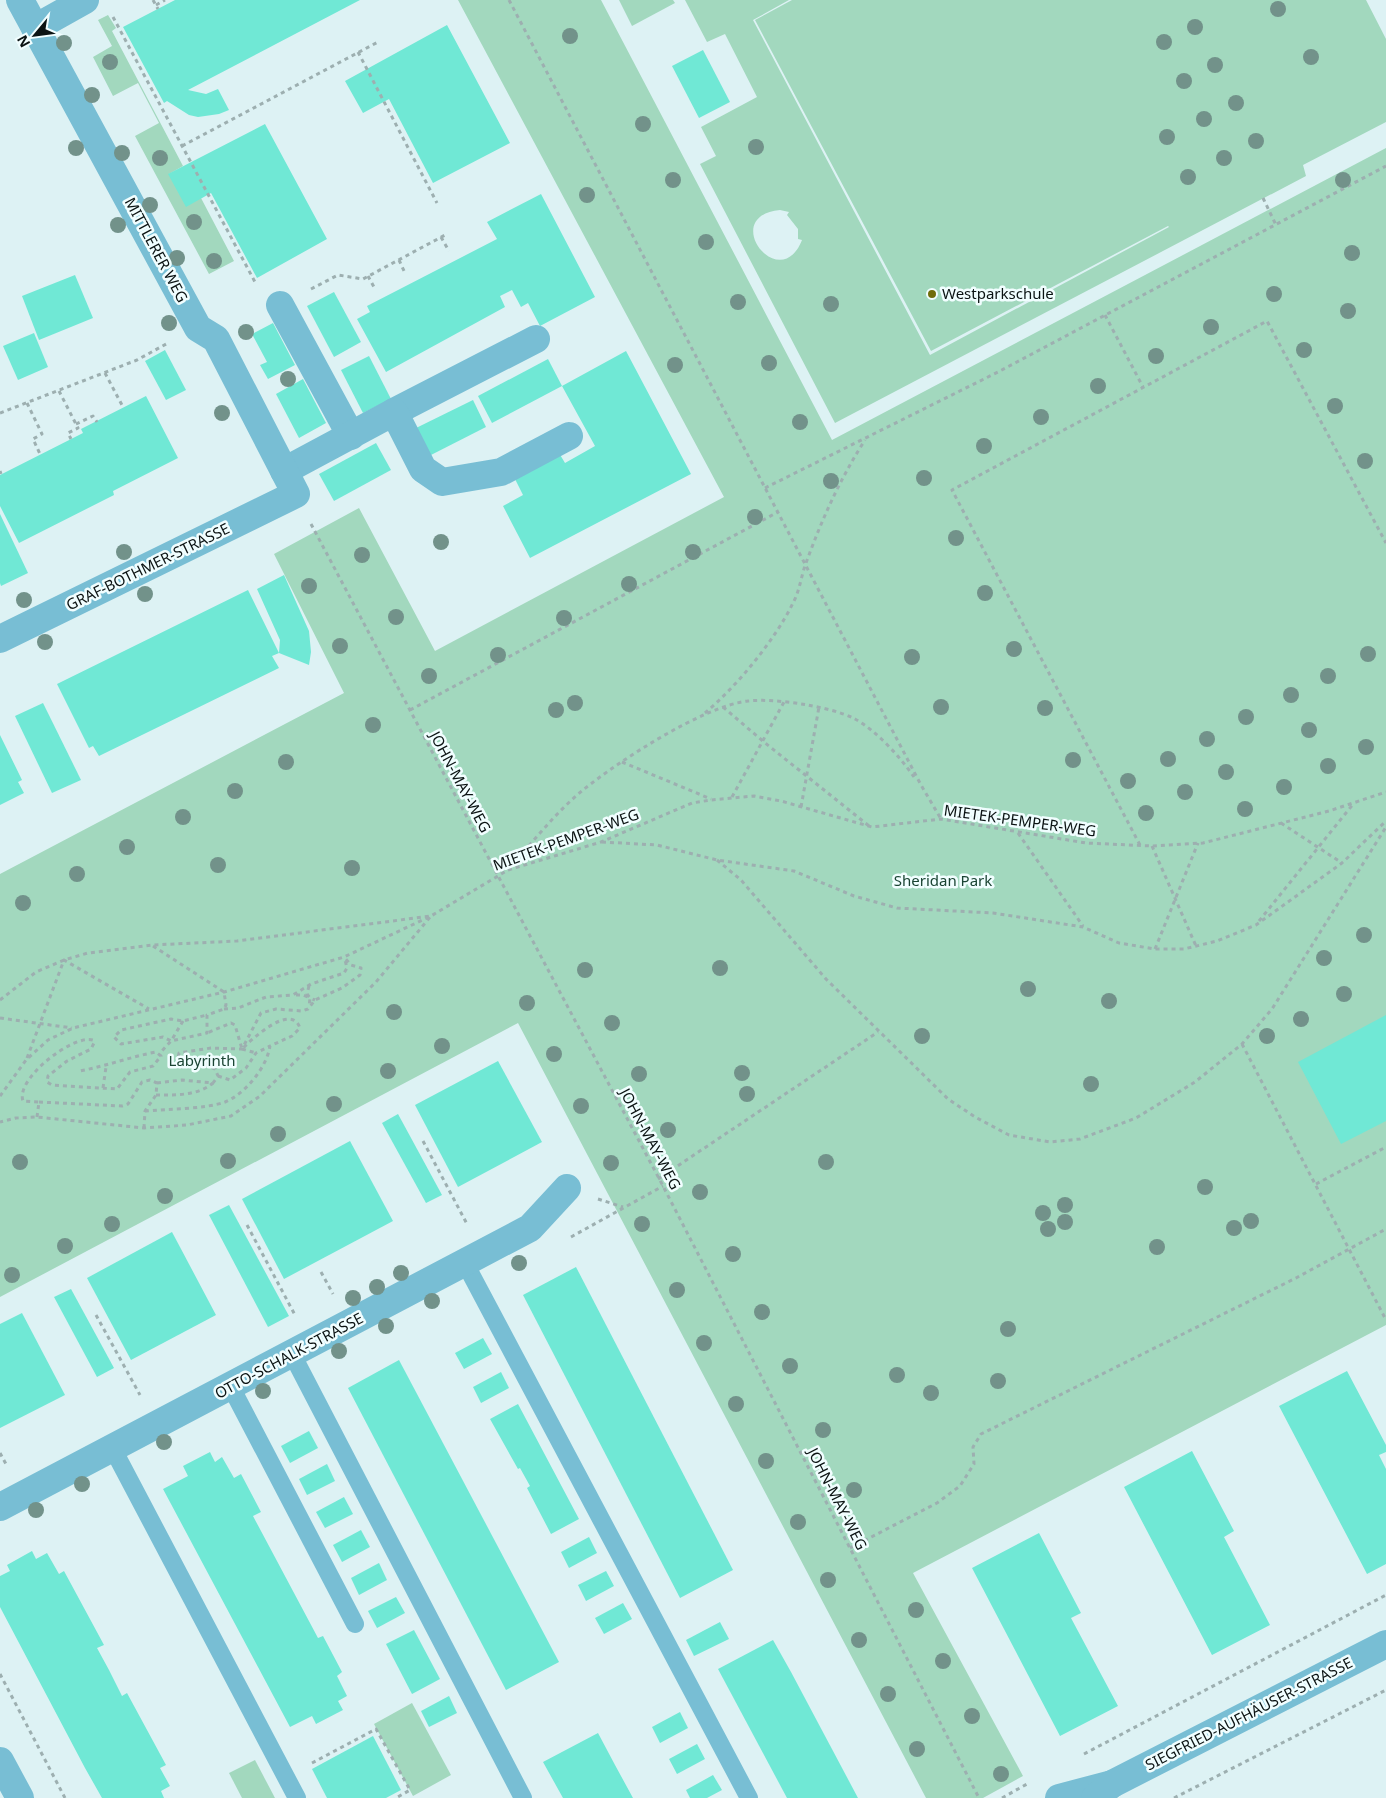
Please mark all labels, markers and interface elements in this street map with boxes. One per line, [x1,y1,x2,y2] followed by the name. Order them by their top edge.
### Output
[10,10,60,60] north arrow
[12,32,34,51] text: N
[121,194,193,305] street label: MITTLERER WEG
[942,283,1054,303] place label: Westparkschule
[926,288,938,300] marker: Westparkschule
[63,518,233,614] street label: GRAF-BOTHMER-STRASSE
[425,726,496,836] street label: JOHN-MAY-WEG
[943,799,1098,841] street label: MIETEK-PEMPER-WEG
[490,803,641,875] street label: MIETEK-PEMPER-WEG
[894,870,992,890] park label: Sheridan Park
[169,1050,235,1070] park label: Labyrinth
[615,1083,686,1193] street label: JOHN-MAY-WEG
[211,1308,366,1403] street label: OTTO-SCHALK-STRASSE
[803,1442,872,1553] street label: JOHN-MAY-WEG
[1142,1652,1356,1774] street label: SIEGFRIED-AUFHÄUSER-STRASSE

